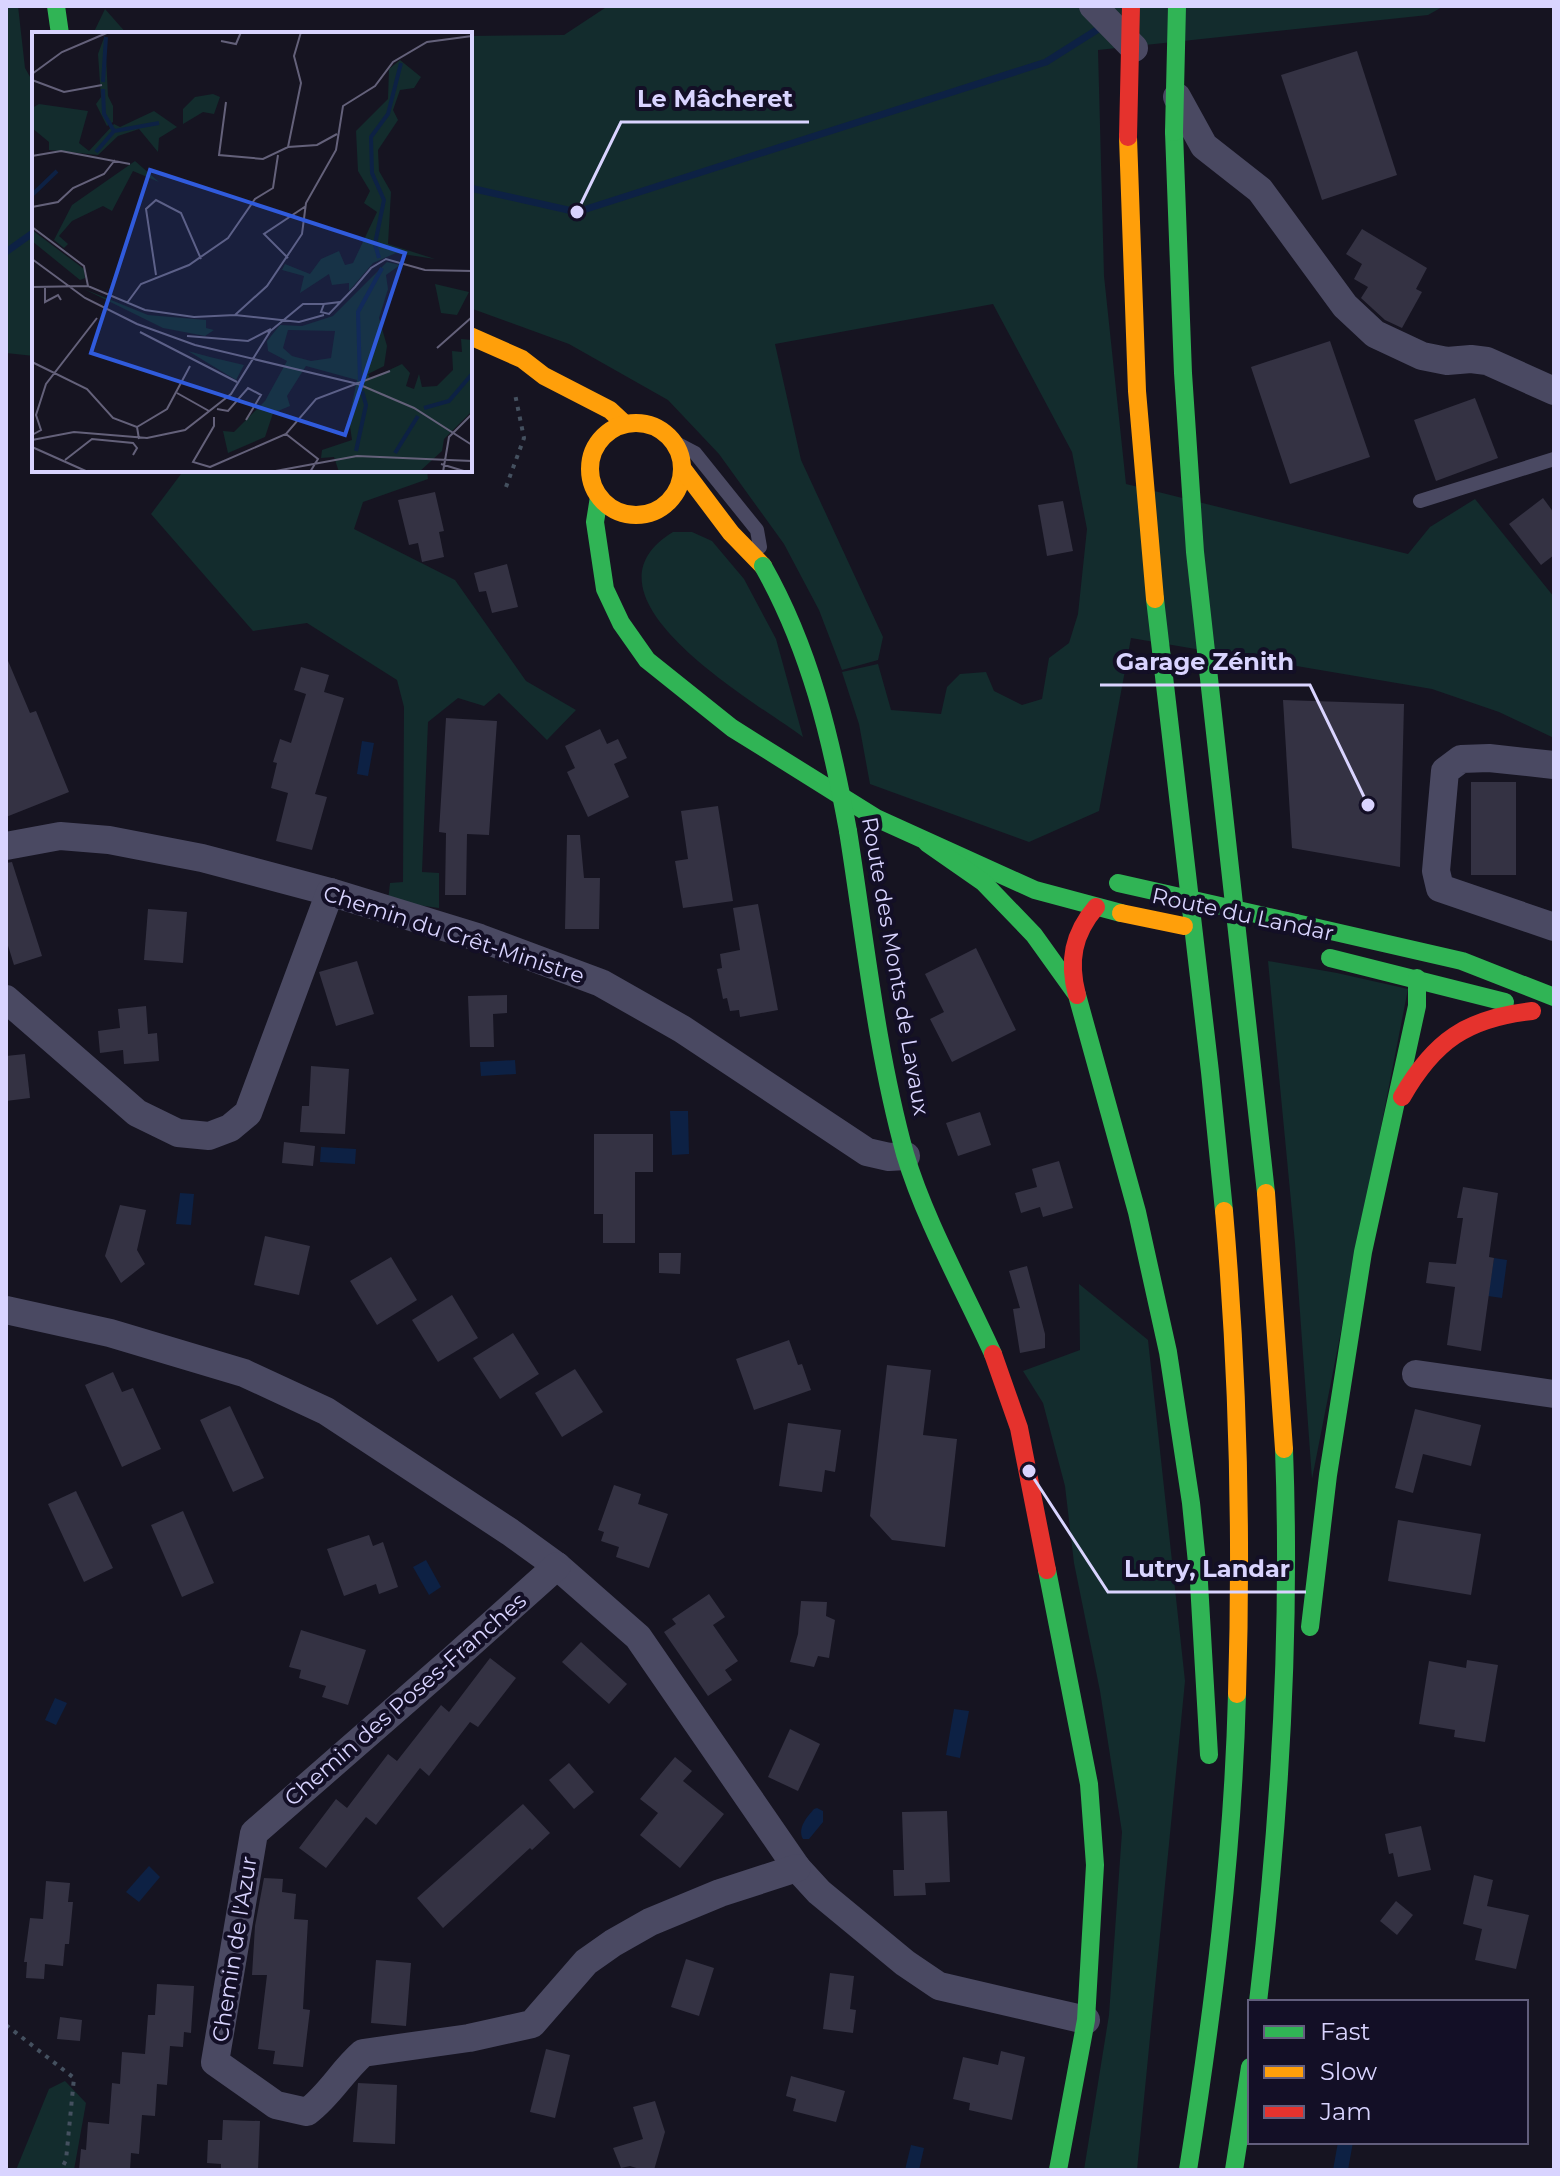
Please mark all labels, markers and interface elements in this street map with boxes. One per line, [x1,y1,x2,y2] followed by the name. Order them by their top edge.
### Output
[32,32,472,472] inset map
[621,74,809,122] callout: Le Mâcheret
[637,84,793,113] text: Le Mâcheret
[1100,637,1310,685] callout: Garage Zénith
[1116,647,1294,676] text: Garage Zénith
[856,815,935,1118] street label: Route des Monts de Lavaux
[320,879,588,989] street label: Chemin du Crêt-Ministre
[1150,882,1336,947] street label: Route du Landar
[1108,1544,1306,1592] callout: Lutry, Landar
[1124,1554,1290,1583] text: Lutry, Landar
[279,1587,532,1812] street label: Chemin des Poses-Franches
[206,1854,263,2044] street label: Chemin de l'Azur
[1248,2000,1528,2144] legend
[1320,2017,1371,2046] text: Fast
[1320,2057,1377,2086] text: Slow
[1319,2097,1372,2126] text: Jam

